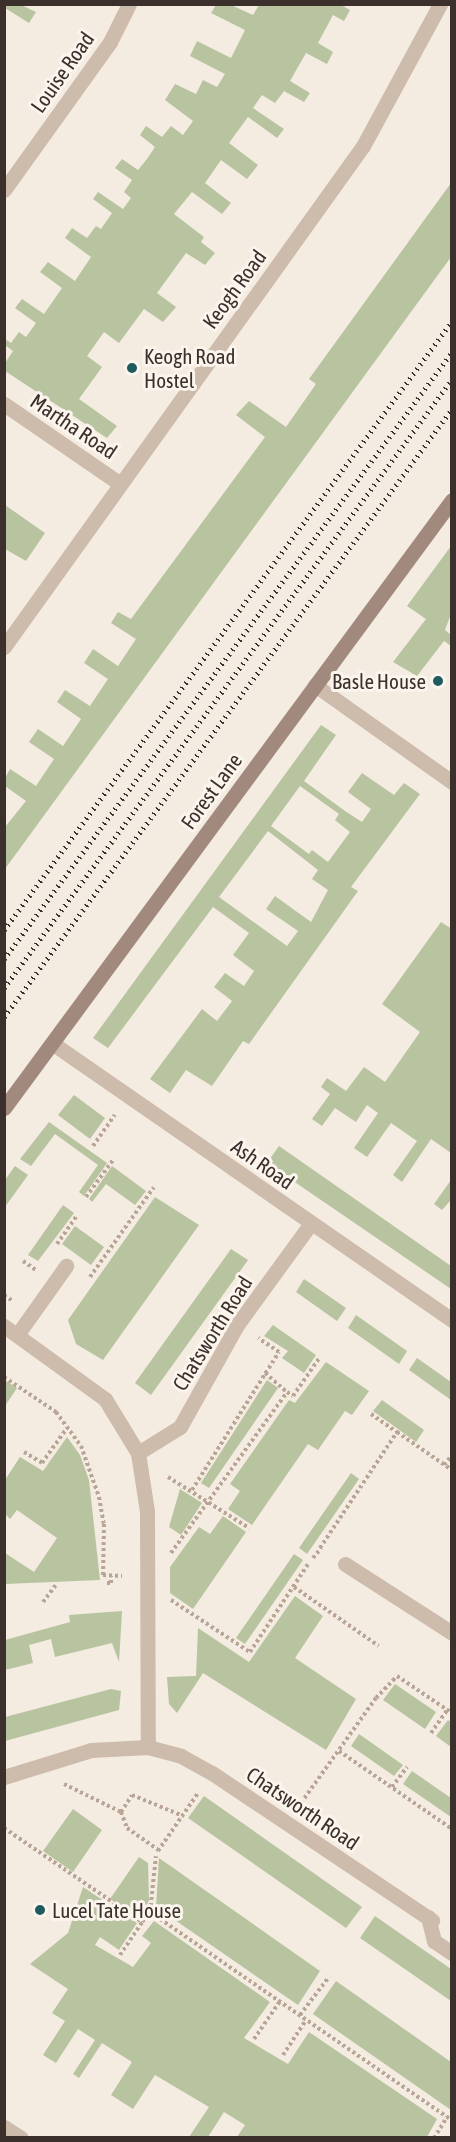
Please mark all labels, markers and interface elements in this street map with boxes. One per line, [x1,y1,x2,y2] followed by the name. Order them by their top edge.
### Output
[25,27,99,117] street label: Louise Road
[197,245,271,333] street label: Keogh Road
[144,343,235,393] place label: Keogh Road Hostel
[125,361,139,375] marker: Keogh Road Hostel
[26,388,122,464] street label: Martha Road
[332,668,426,694] place label: Basle House
[431,674,445,688] marker: Basle House
[175,748,247,834] street label: Forest Lane
[227,1133,299,1195] street label: Ash Road
[167,1271,257,1395] street label: Chatsworth Road
[242,1761,364,1855] street label: Chatsworth Road
[52,1897,181,1923] place label: Lucel Tate House
[33,1903,47,1917] marker: Lucel Tate House

